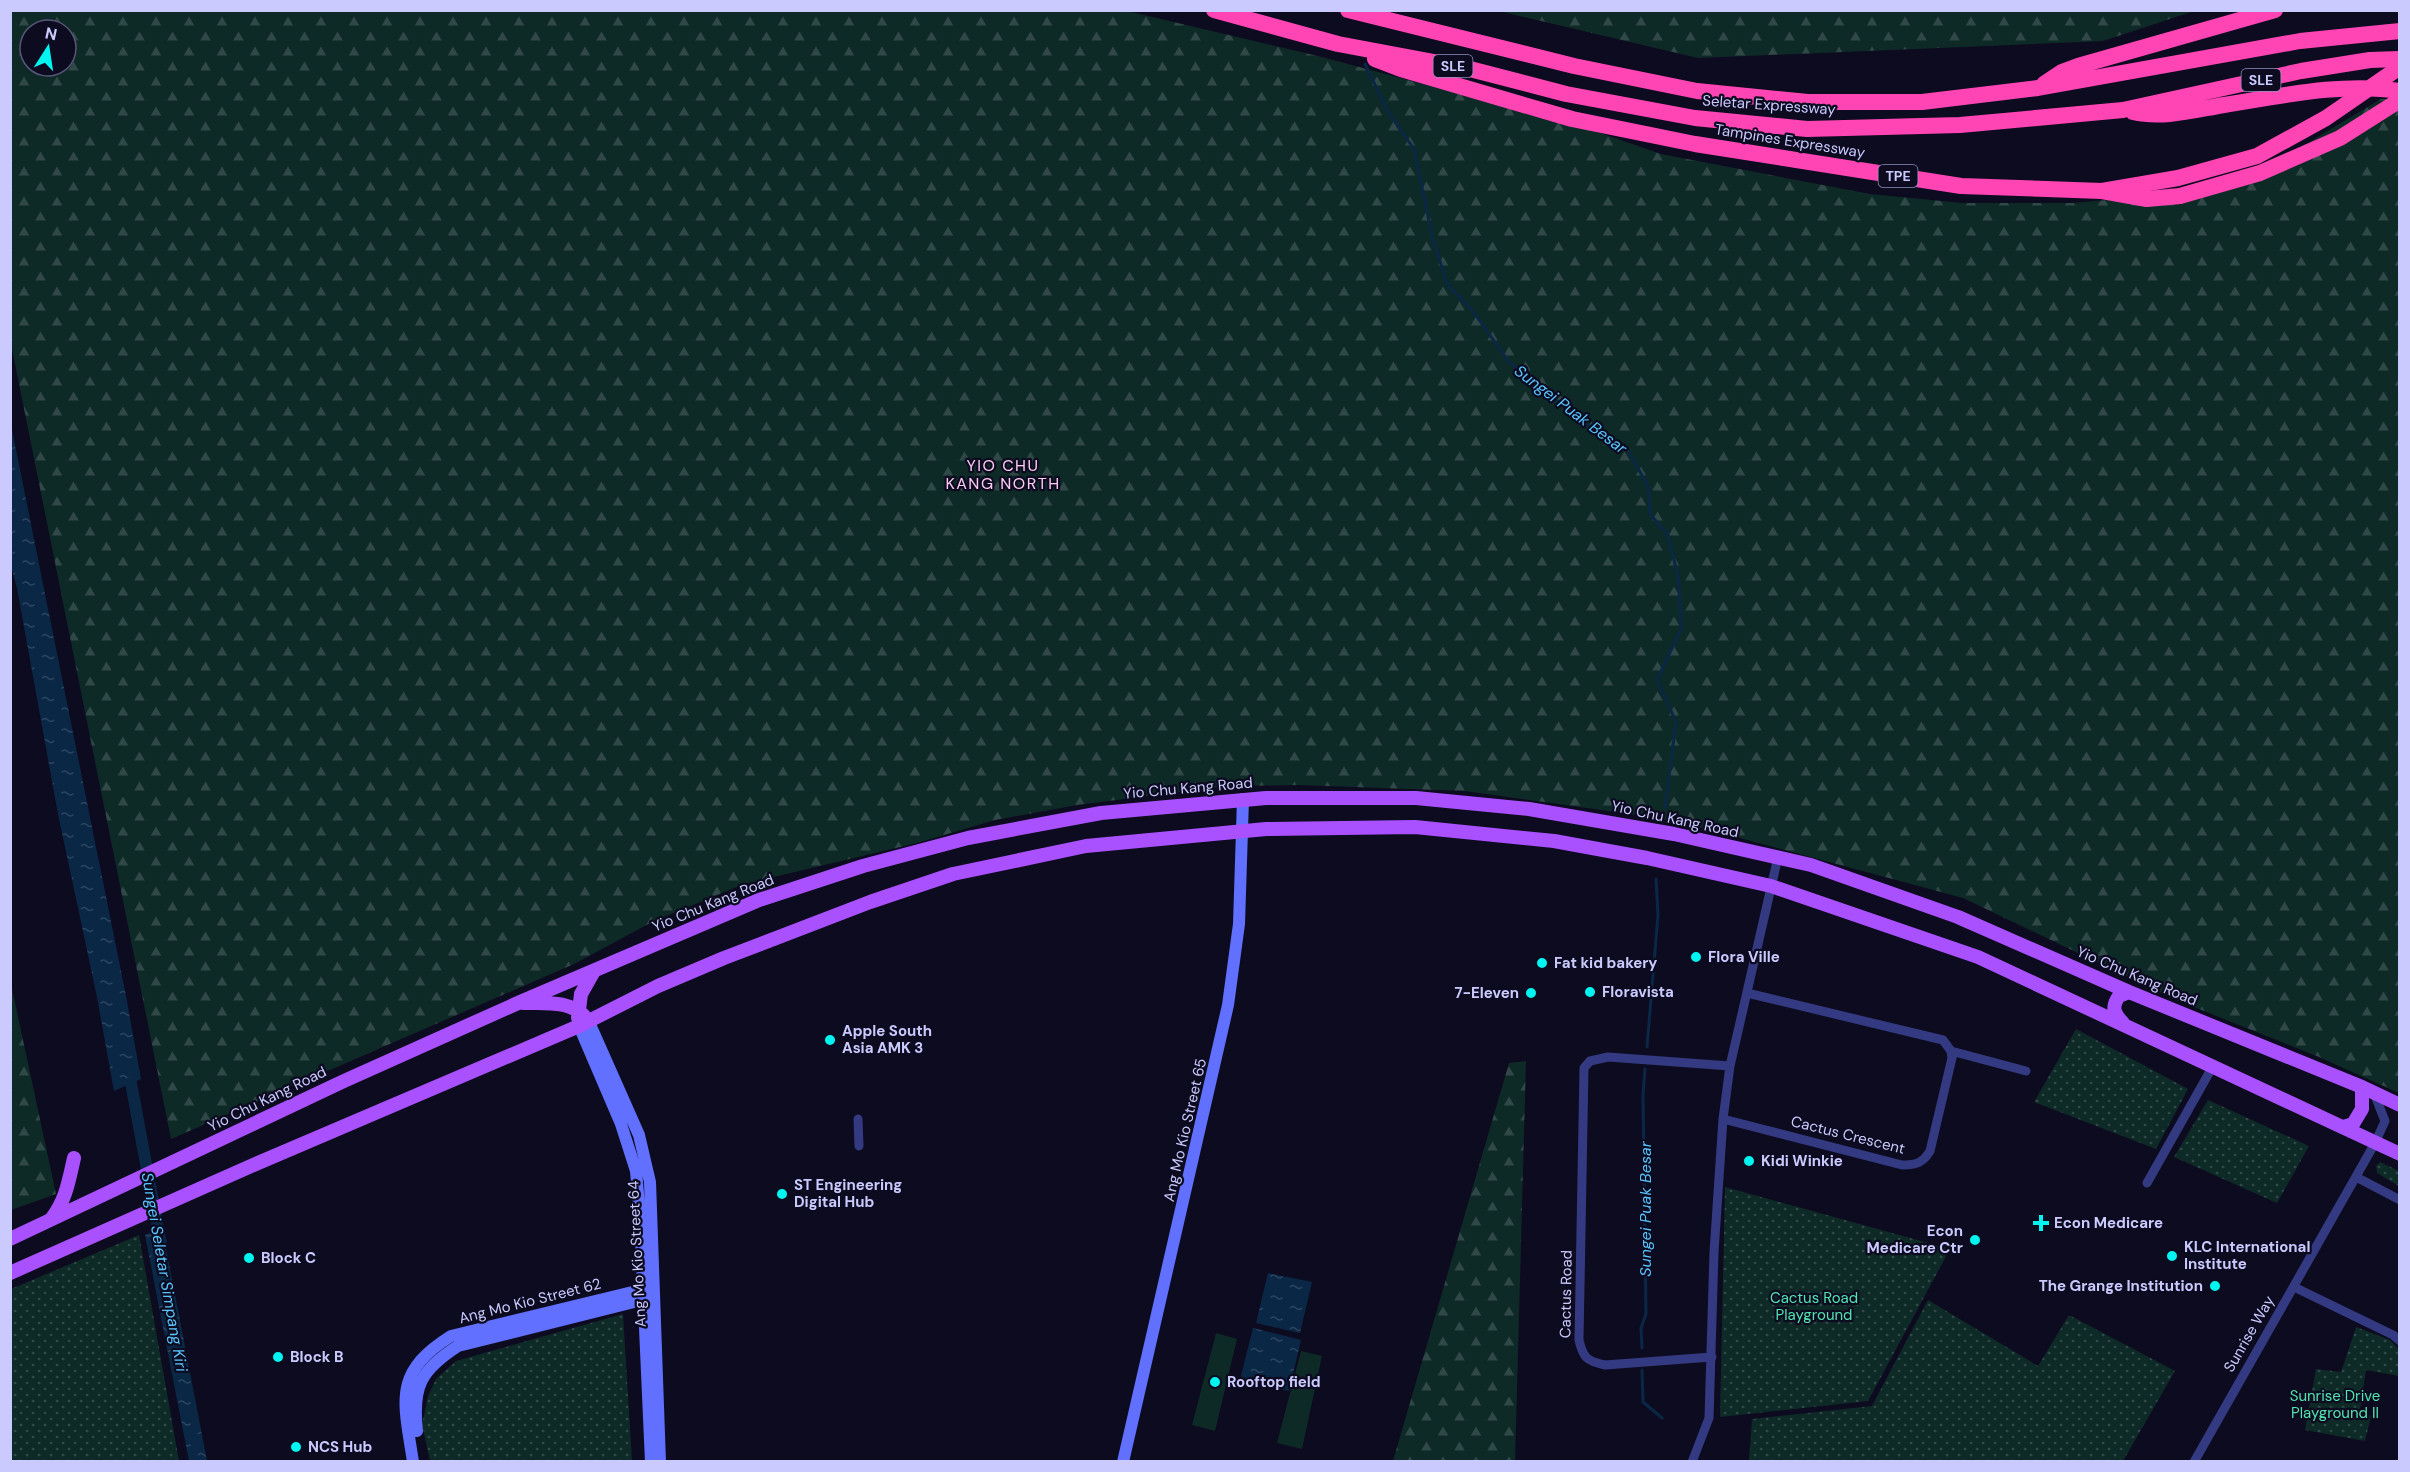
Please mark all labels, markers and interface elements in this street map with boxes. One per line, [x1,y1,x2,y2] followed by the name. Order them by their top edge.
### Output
[18,18,78,78] north arrow
[43,22,59,45] text: N
[1434,55,1472,77] road number: SLE
[2242,69,2280,91] road number: SLE
[1702,90,1837,120] street label: Seletar Expressway
[1713,119,1867,163] street label: Tampines Expressway
[1878,165,1918,187] road number: TPE
[1510,360,1632,459] water label: Sungei Puak Besar
[945,455,1061,494] district label: YIO CHU KANG NORTH
[1123,772,1253,804] street label: Yio Chu Kang Road
[1610,796,1740,842] street label: Yio Chu Kang Road
[649,869,777,937] street label: Yio Chu Kang Road
[2073,941,2201,1011] street label: Yio Chu Kang Road
[1708,947,1780,967] place label: Flora Ville
[1689,950,1703,964] marker: Flora Ville
[1554,953,1657,973] place label: Fat kid bakery
[1535,956,1549,970] marker: Fat kid bakery
[1602,982,1674,1002] place label: Floravista
[1455,983,1519,1003] place label: 7-Eleven
[1583,985,1597,999] marker: Floravista
[1524,986,1538,1000] marker: 7-Eleven
[842,1021,932,1058] place label: Apple South Asia AMK 3
[823,1033,837,1047] marker: Apple South Asia AMK 3
[1159,1056,1211,1204] street label: Ang Mo Kio Street 65
[204,1062,330,1136] street label: Yio Chu Kang Road
[1789,1111,1907,1159] street label: Cactus Crescent
[1635,1140,1656,1277] water label: Sungei Puak Besar
[1761,1151,1843,1171] place label: Kidi Winkie
[1742,1154,1756,1168] marker: Kidi Winkie
[137,1171,193,1374] water label: Sungei Seletar Simpang Kiri
[794,1175,902,1212] place label: ST Engineering Digital Hub
[623,1180,651,1328] street label: Ang Mo Kio Street 64
[775,1187,789,1201] marker: ST Engineering Digital Hub
[2054,1213,2163,1233] place label: Econ Medicare
[2032,1214,2050,1232] marker: Econ Medicare
[1867,1221,1963,1258] place label: Econ Medicare Ctr
[1968,1233,1982,1247] marker: Econ Medicare Ctr
[2184,1237,2310,1274] place label: KLC International Institute
[261,1248,316,1268] place label: Block C
[2165,1249,2179,1263] marker: KLC International Institute
[1555,1250,1577,1338] street label: Cactus Road
[242,1251,256,1265] marker: Block C
[457,1274,603,1328] street label: Ang Mo Kio Street 62
[2039,1276,2203,1296] place label: The Grange Institution
[2208,1279,2222,1293] marker: The Grange Institution
[1770,1288,1858,1325] park label: Cactus Road Playground
[2219,1292,2279,1376] street label: Sunrise Way
[290,1347,344,1367] place label: Block B
[271,1350,285,1364] marker: Block B
[1227,1372,1321,1392] place label: Rooftop field
[1208,1375,1222,1389] marker: Rooftop field
[2290,1386,2380,1423] park label: Sunrise Drive Playground II
[308,1437,373,1457] place label: NCS Hub
[289,1440,303,1454] marker: NCS Hub

